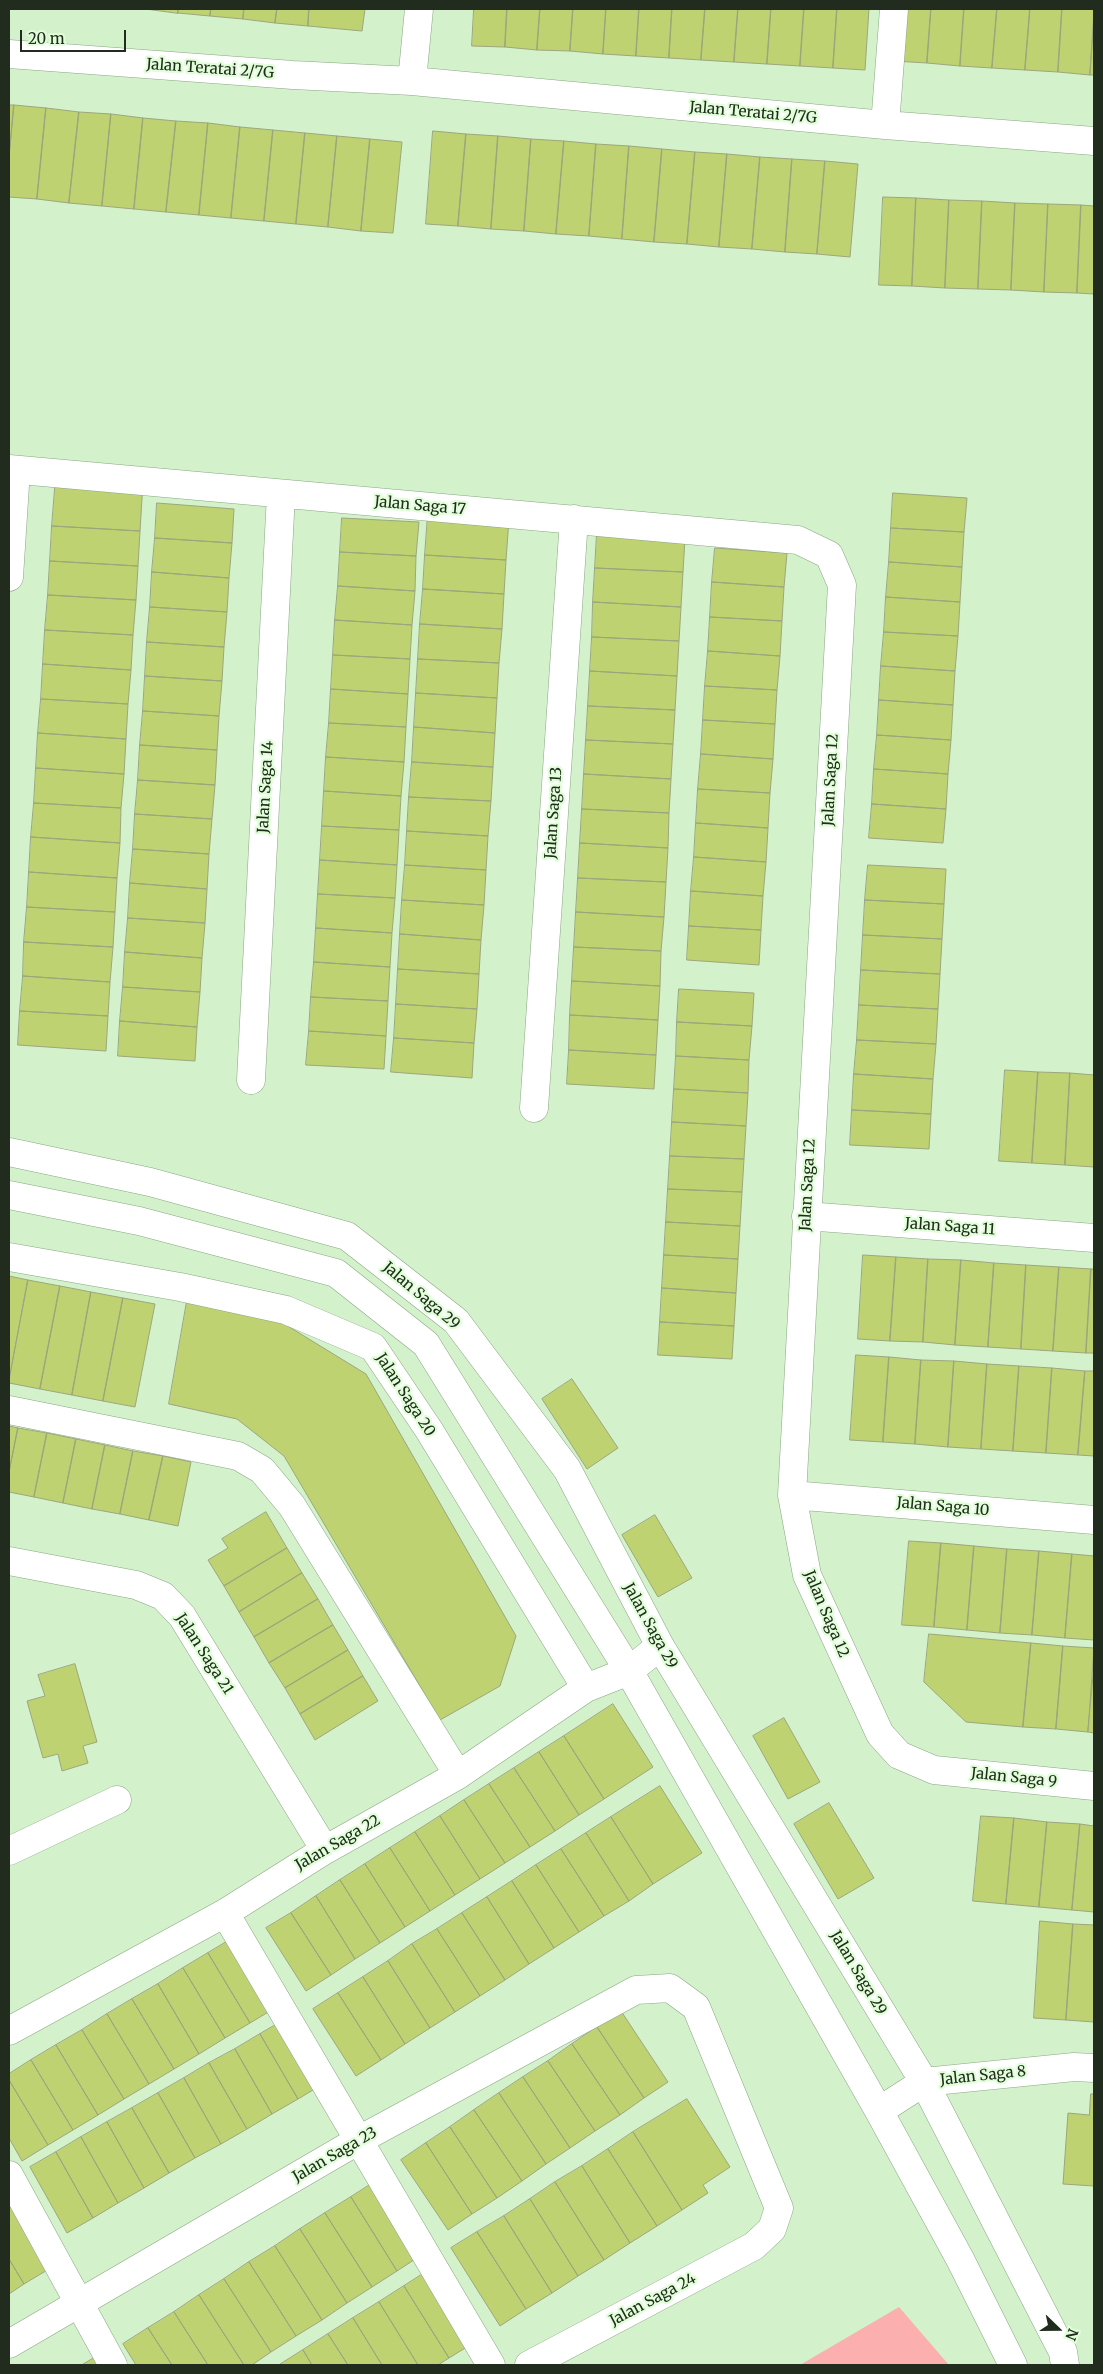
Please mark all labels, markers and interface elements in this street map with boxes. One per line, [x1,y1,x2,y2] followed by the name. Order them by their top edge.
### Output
[22,20,129,52] scale bar
[28,29,65,48] text: 20 m
[146,56,274,82] street label: Jalan Teratai 2/7G
[689,98,817,128] street label: Jalan Teratai 2/7G
[374,493,466,519] street label: Jalan Saga 17
[820,733,842,827] street label: Jalan Saga 12
[255,740,277,834] street label: Jalan Saga 14
[542,766,566,860] street label: Jalan Saga 13
[797,1138,819,1232] street label: Jalan Saga 12
[904,1215,996,1239] street label: Jalan Saga 11
[379,1259,463,1333] street label: Jalan Saga 29
[371,1350,439,1440] street label: Jalan Saga 20
[896,1494,990,1520] street label: Jalan Saga 10
[800,1568,852,1660] street label: Jalan Saga 12
[619,1580,681,1672] street label: Jalan Saga 29
[171,1610,237,1698] street label: Jalan Saga 21
[970,1765,1058,1791] street label: Jalan Saga 9
[292,1811,384,1875] street label: Jalan Saga 22
[826,1928,890,2018] street label: Jalan Saga 29
[939,2063,1027,2089] street label: Jalan Saga 8
[290,2124,380,2186] street label: Jalan Saga 23
[607,2270,699,2330] street label: Jalan Saga 24
[1033,2304,1083,2354] north arrow
[1061,2326,1082,2343] text: N

